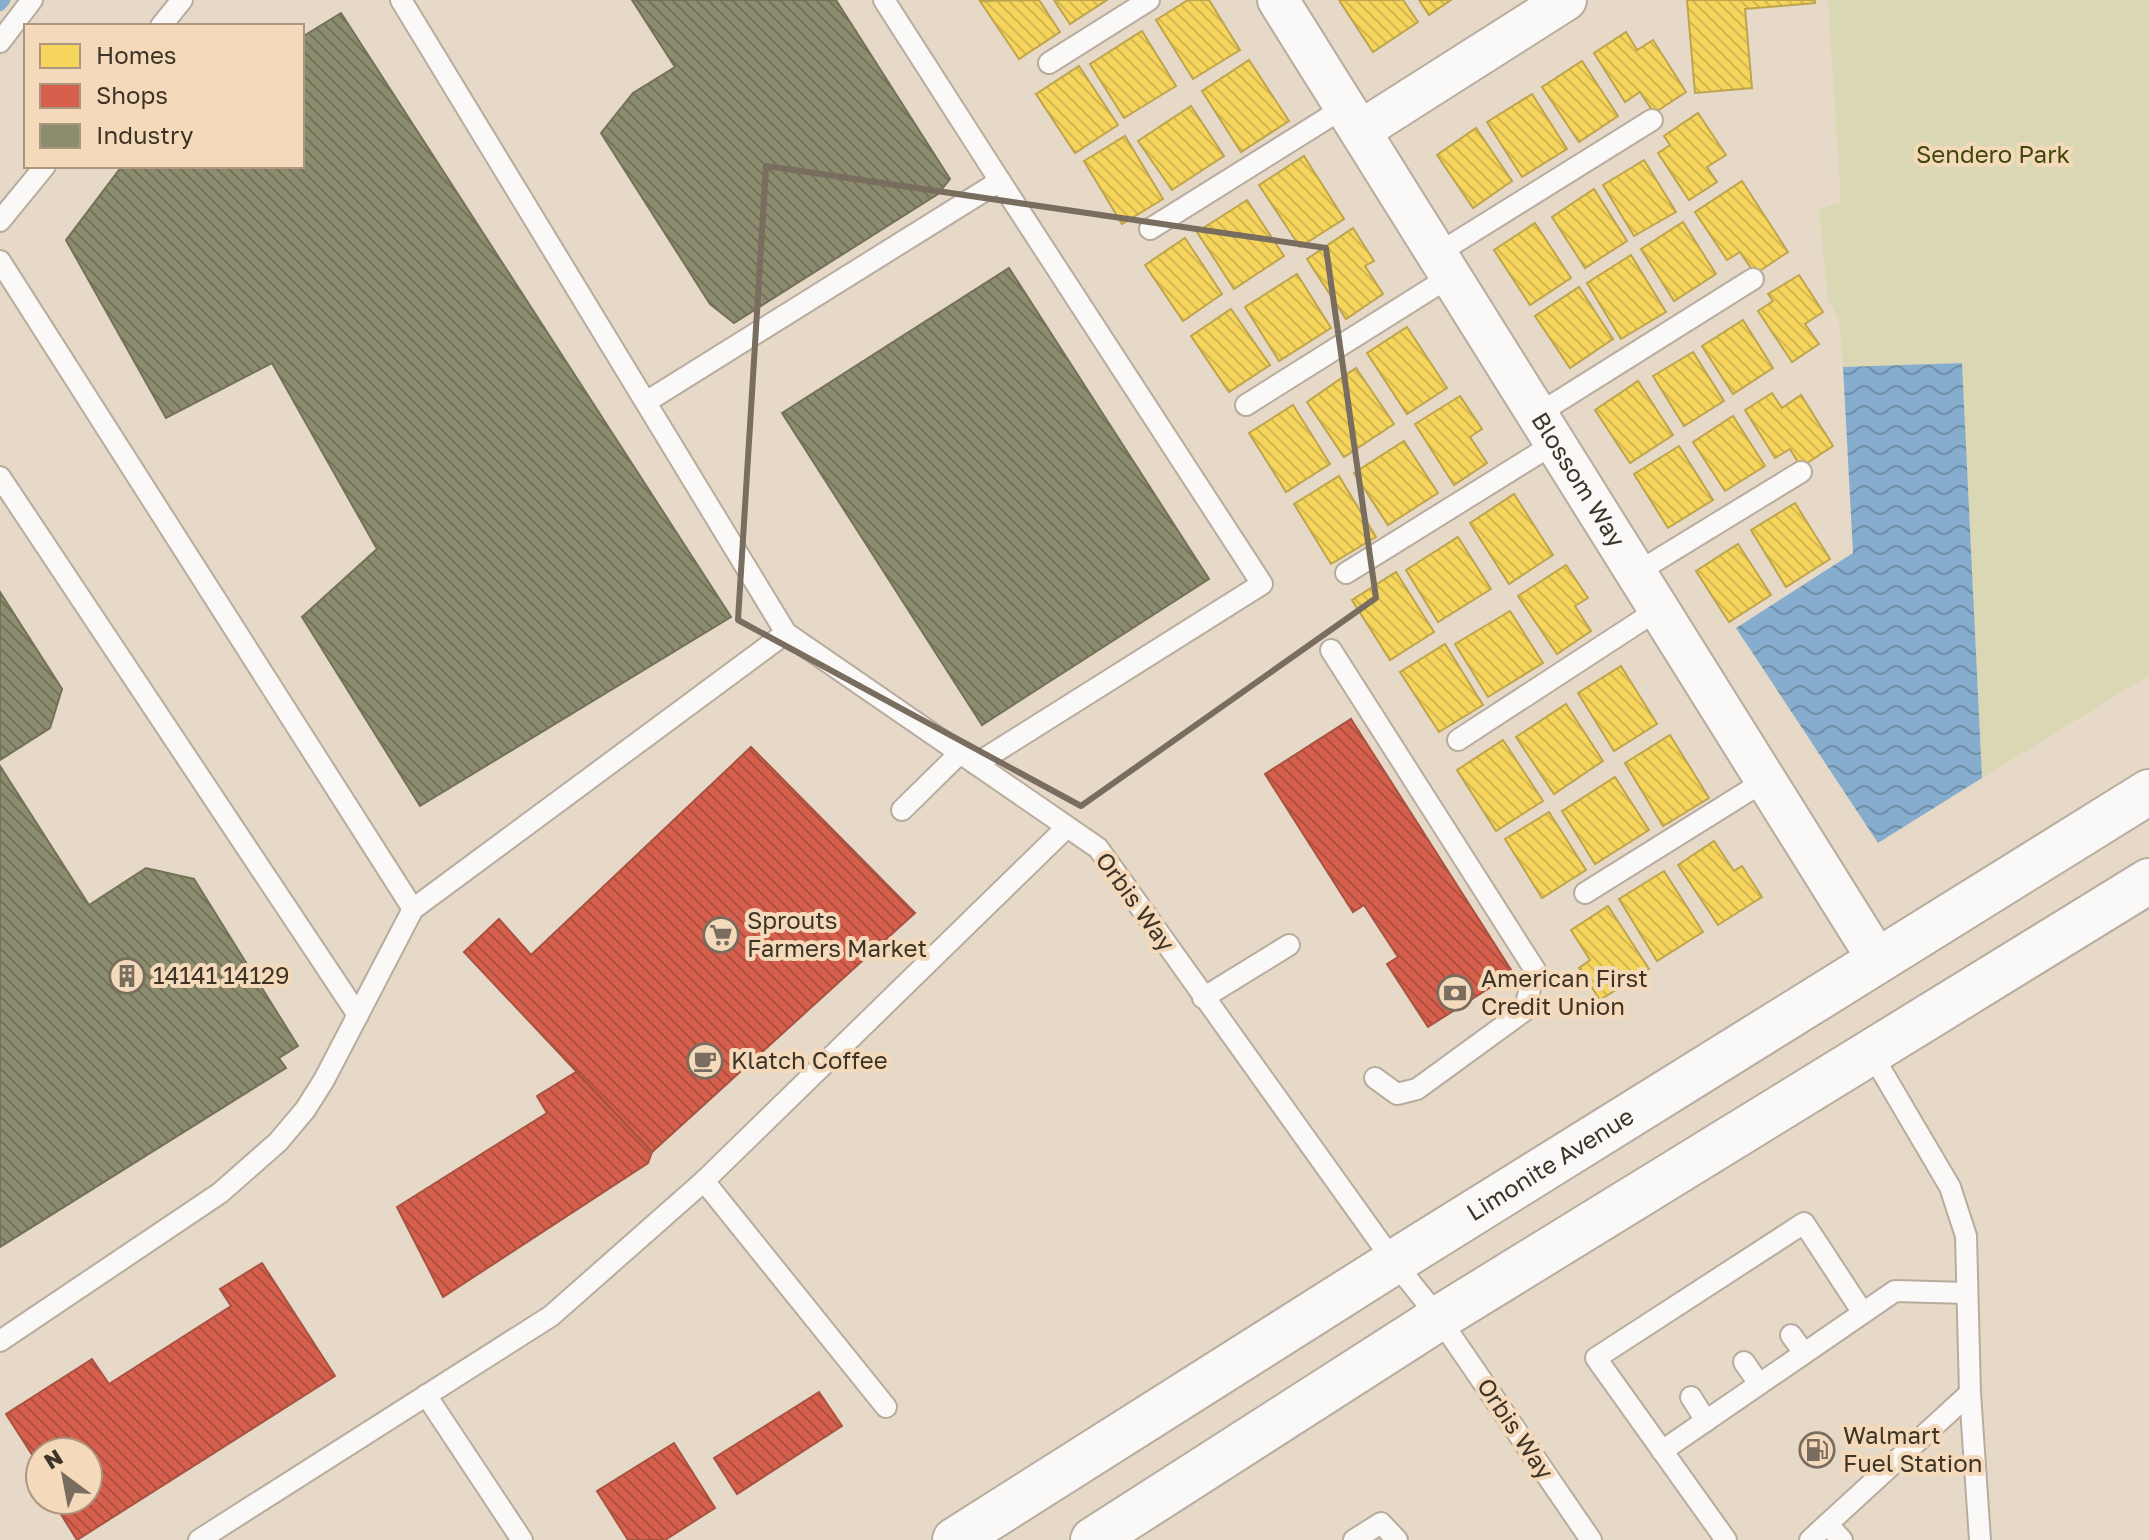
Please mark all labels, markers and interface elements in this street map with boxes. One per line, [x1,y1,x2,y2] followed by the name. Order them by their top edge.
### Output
[24,24,304,168] legend
[96,40,177,69] text: Homes
[96,80,168,109] text: Shops
[96,120,193,149] text: Industry
[1916,139,2070,168] park label: Sendero Park
[1526,406,1632,552] street label: Blossom Way
[1090,846,1182,956] street label: Orbis Way
[747,905,927,962] place label: Sprouts Farmers Market
[702,916,740,954] supermarket icon: Sprouts Farmers Market
[108,957,146,995] building icon: 14141 14129
[153,960,290,989] place label: 14141 14129
[1481,963,1648,1020] place label: American First Credit Union
[1436,974,1474,1012] bank icon: American First Credit Union
[686,1042,724,1080] cafe icon: Klatch Coffee
[731,1045,888,1074] place label: Klatch Coffee
[1461,1100,1639,1226] street label: Limonite Avenue
[1472,1372,1561,1484] street label: Orbis Way
[1843,1420,1982,1477] place label: Walmart Fuel Station
[1798,1431,1836,1469] fuel station icon: Walmart Fuel Station
[24,1436,104,1516] north arrow
[39,1443,67,1474] text: N

